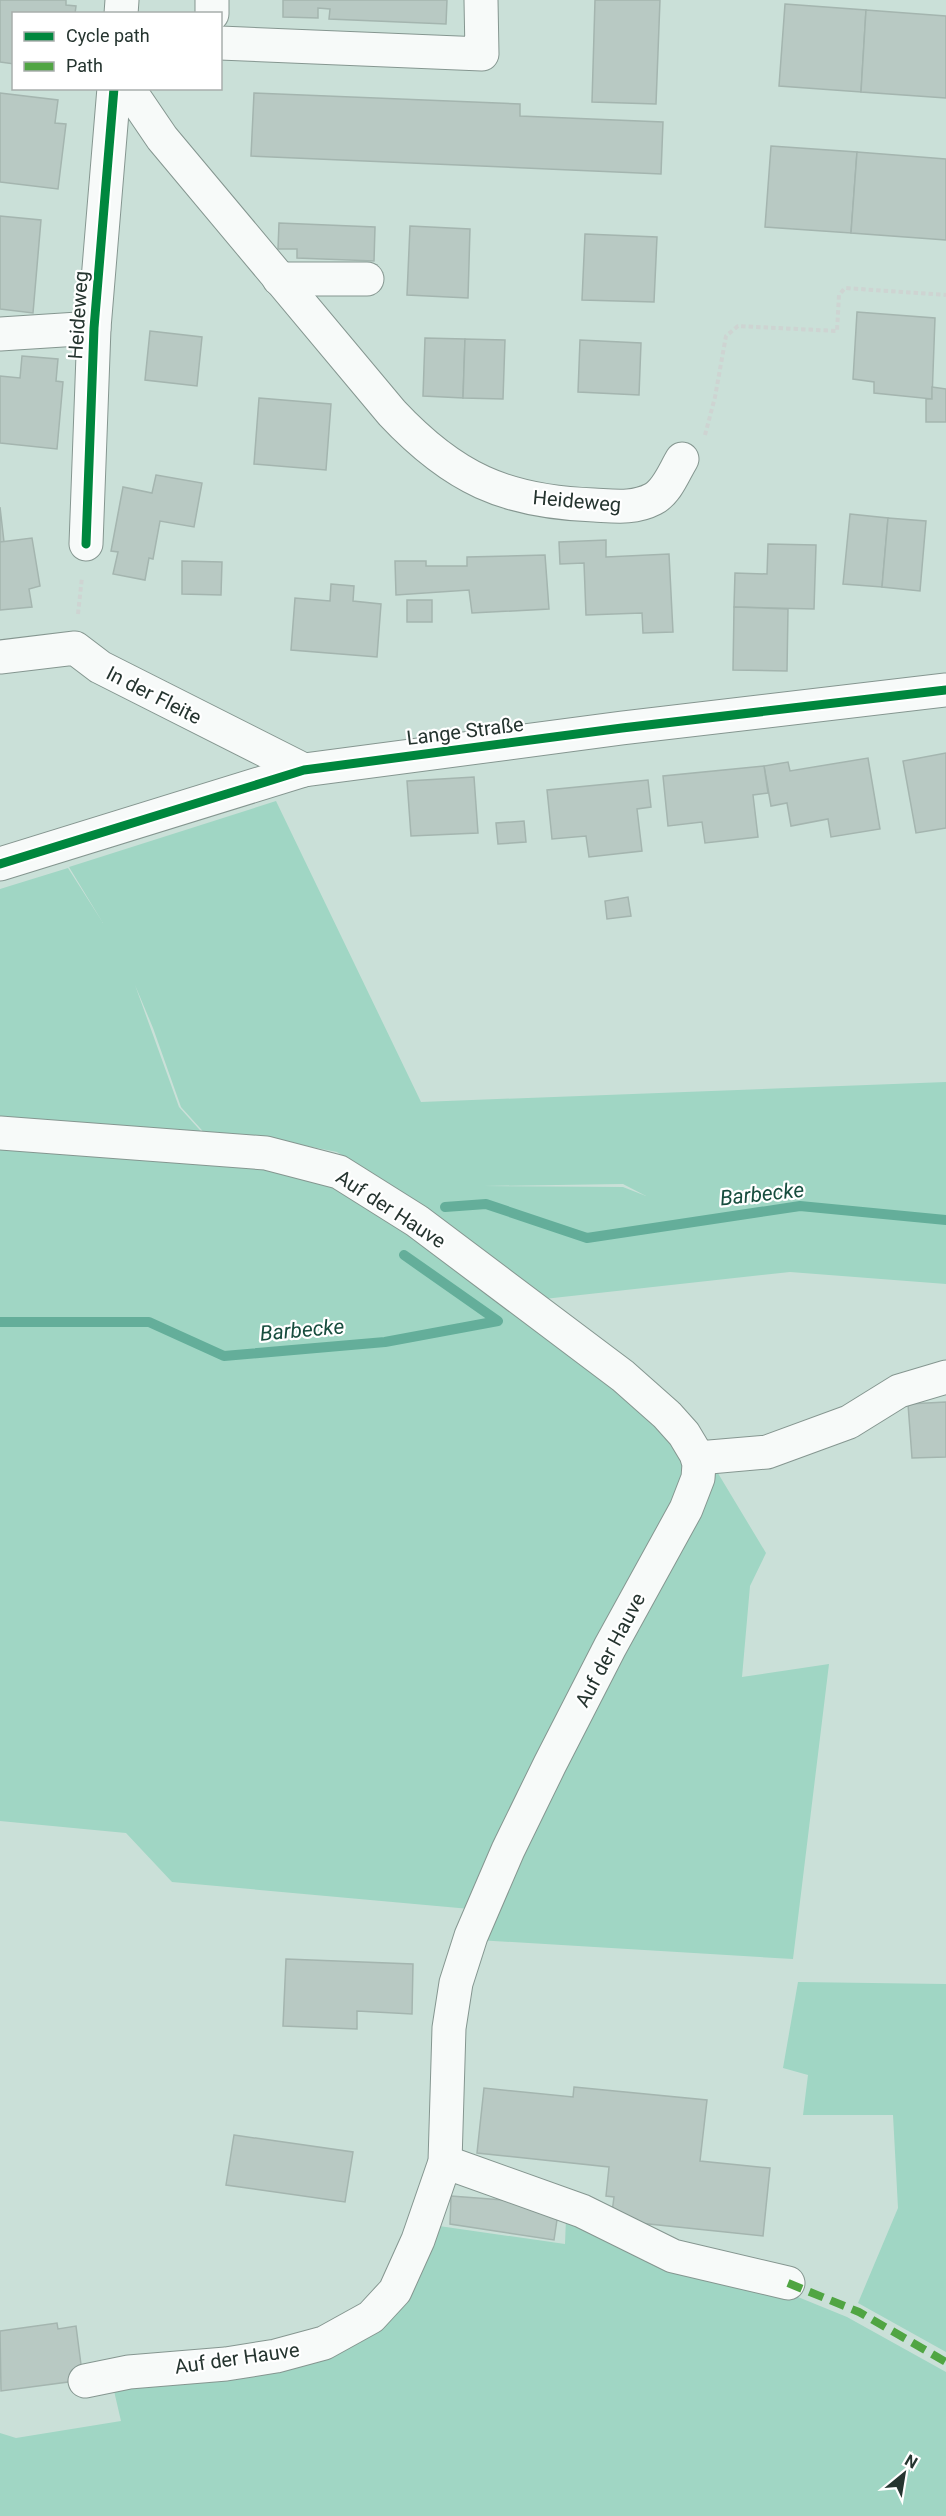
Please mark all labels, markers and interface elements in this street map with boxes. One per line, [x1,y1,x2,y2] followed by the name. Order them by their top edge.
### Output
[12,12,222,90] legend
[66,25,150,46] text: Cycle path
[66,55,103,76] text: Path
[63,270,93,360] street label: Heideweg
[532,485,622,517] street label: Heideweg
[102,661,206,729] street label: In der Fleite
[405,712,525,750] street label: Lange Straße
[332,1165,450,1253] street label: Auf der Hauve
[719,1178,805,1210] water label: Barbecke
[259,1314,345,1346] water label: Barbecke
[570,1589,650,1711] street label: Auf der Hauve
[173,2337,301,2379] street label: Auf der Hauve
[874,2444,934,2504] north arrow
[902,2450,921,2472] text: N

